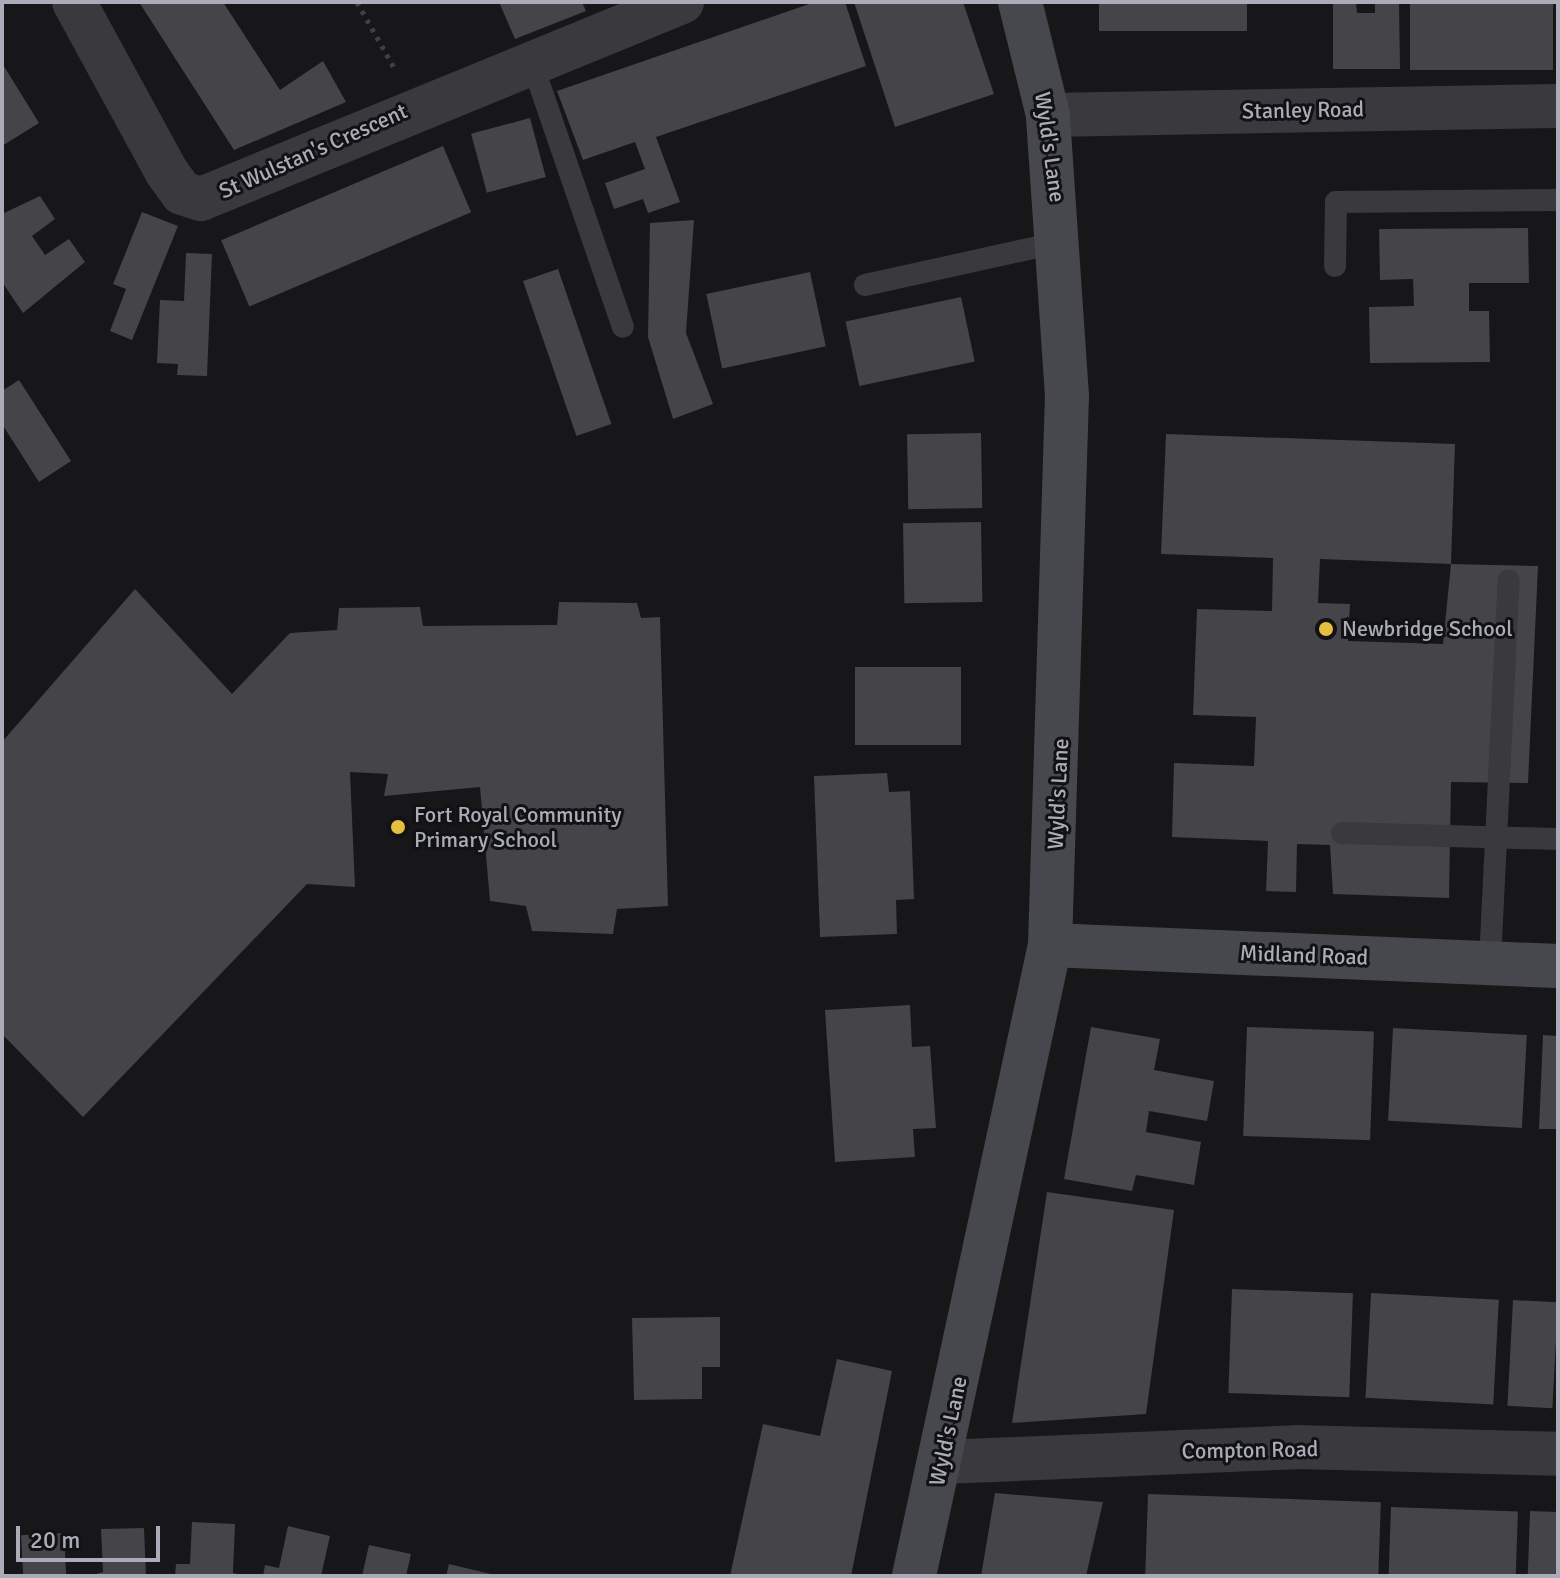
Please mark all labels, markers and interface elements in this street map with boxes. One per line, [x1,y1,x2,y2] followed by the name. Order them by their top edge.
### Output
[1029,90,1071,204] street label: Wyld's Lane
[1242,96,1364,124] street label: Stanley Road
[215,98,411,204] street label: St Wulstan's Crescent
[1342,616,1513,642] place label: Newbridge School
[1317,620,1335,638] marker: Newbridge School
[1042,738,1074,850] street label: Wyld's Lane
[414,801,621,852] place label: Fort Royal Community Primary School
[389,818,407,836] marker: Fort Royal Community Primary School
[1239,940,1369,970] street label: Midland Road
[924,1374,972,1488] street label: Wyld's Lane
[1181,1436,1319,1464] street label: Compton Road
[20,1510,164,1560] scale bar
[30,1525,80,1555] text: 20 m

